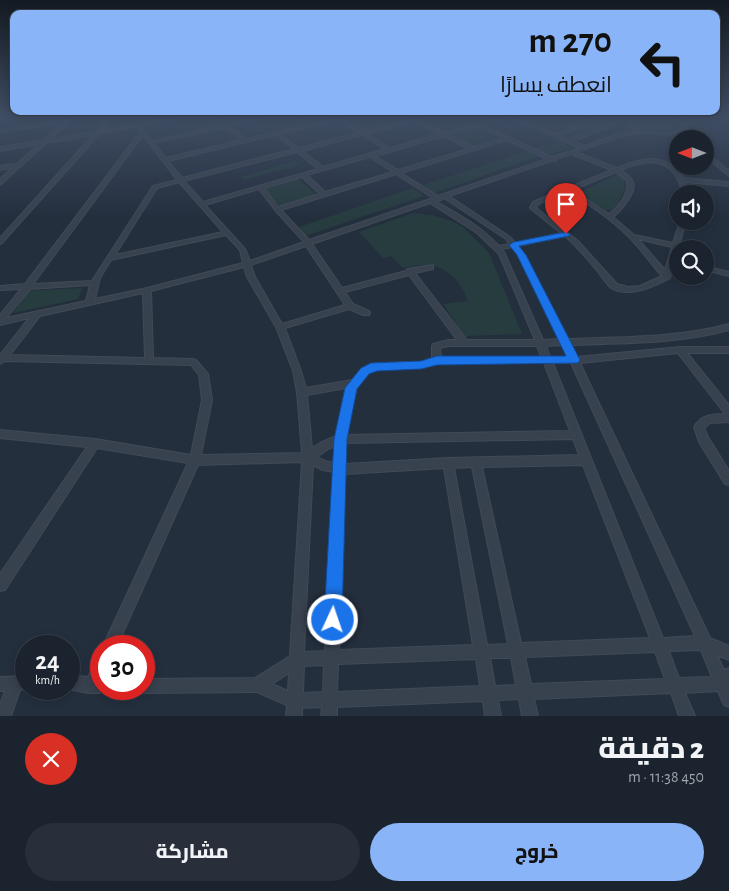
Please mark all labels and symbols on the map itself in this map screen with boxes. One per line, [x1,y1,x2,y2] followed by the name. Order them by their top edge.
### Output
[669,130,714,175] north arrow
[545,183,587,234] pin
[306,593,358,645] position arrow
[90,635,155,700] speed limit sign: 30

